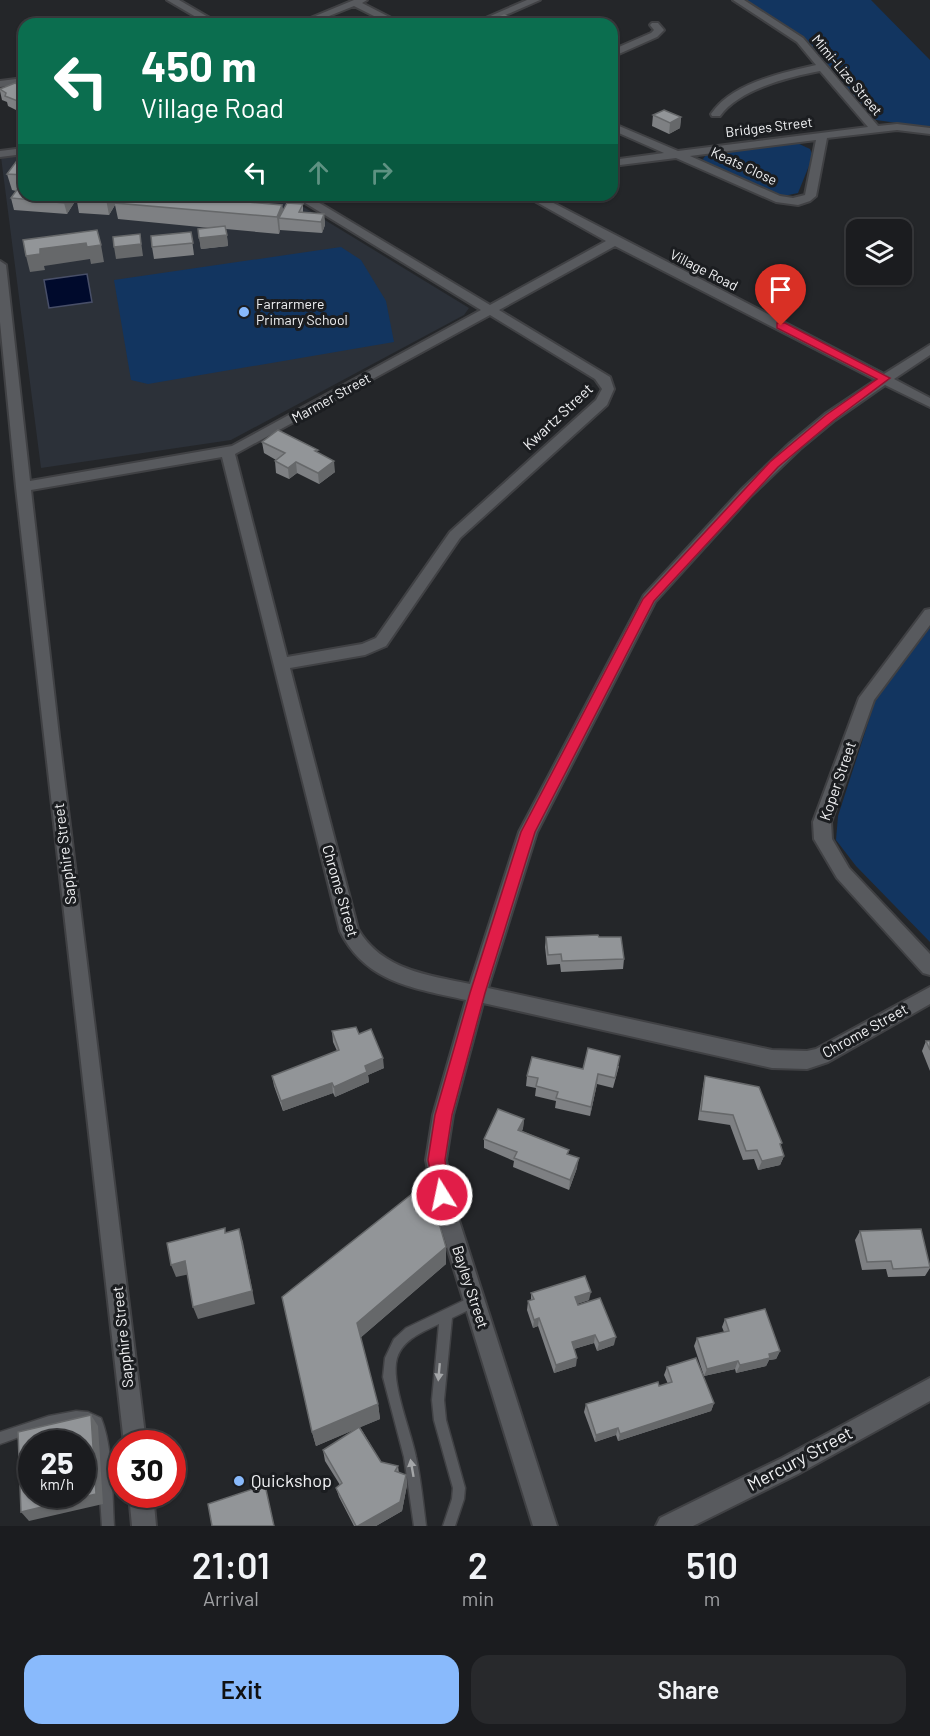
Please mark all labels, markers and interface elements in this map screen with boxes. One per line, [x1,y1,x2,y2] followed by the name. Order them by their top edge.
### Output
[809,31,886,119] street label: Mimi-Lize Street
[141,40,256,90] text: 450 m
[42,42,120,120] icon: left
[141,91,284,123] text: Village Road
[724,113,813,140] street label: Bridges Street
[708,143,780,188] street label: Keats Close
[239,156,272,189] icon: left
[302,156,335,189] icon: ahead
[365,156,398,189] icon: right
[846,219,912,285] map controls
[846,219,912,285] button: layers
[667,245,741,294] street label: Village Road
[755,264,806,326] pin
[764,273,797,306] icon: arrive
[256,295,348,328] place label: Farrarmere Primary School
[237,305,251,319] marker: Farrarmere Primary School
[288,369,373,426] street label: Marmer Street
[519,379,596,453] street label: Kwartz Street
[815,739,859,823] street label: Koper Street
[49,802,79,906] street label: Sapphire Street
[319,843,363,939] street label: Chrome Street
[819,999,910,1061] street label: Chrome Street
[410,1163,474,1227] position arrow
[449,1243,493,1330] street label: Bayley Street
[108,1285,136,1389] street label: Sapphire Street
[434,1363,444,1382] one-way arrow
[743,1421,856,1495] street label: Mercury Street
[108,1430,186,1508] speed limit sign: 30
[41,1444,73,1480] text: 25
[407,1459,416,1478] one-way arrow
[251,1469,332,1491] place label: Quickshop
[232,1474,246,1488] marker: Quickshop
[40,1475,74,1493] text: km/h
[192,1543,270,1586] text: 21:01
[468,1543,488,1586] text: 2
[686,1543,738,1586] text: 510
[203,1586,259,1610] text: Arrival
[462,1586,494,1610] text: min
[704,1586,720,1610] text: m
[24,1655,459,1724] button: Exit
[471,1655,906,1724] button: Share

